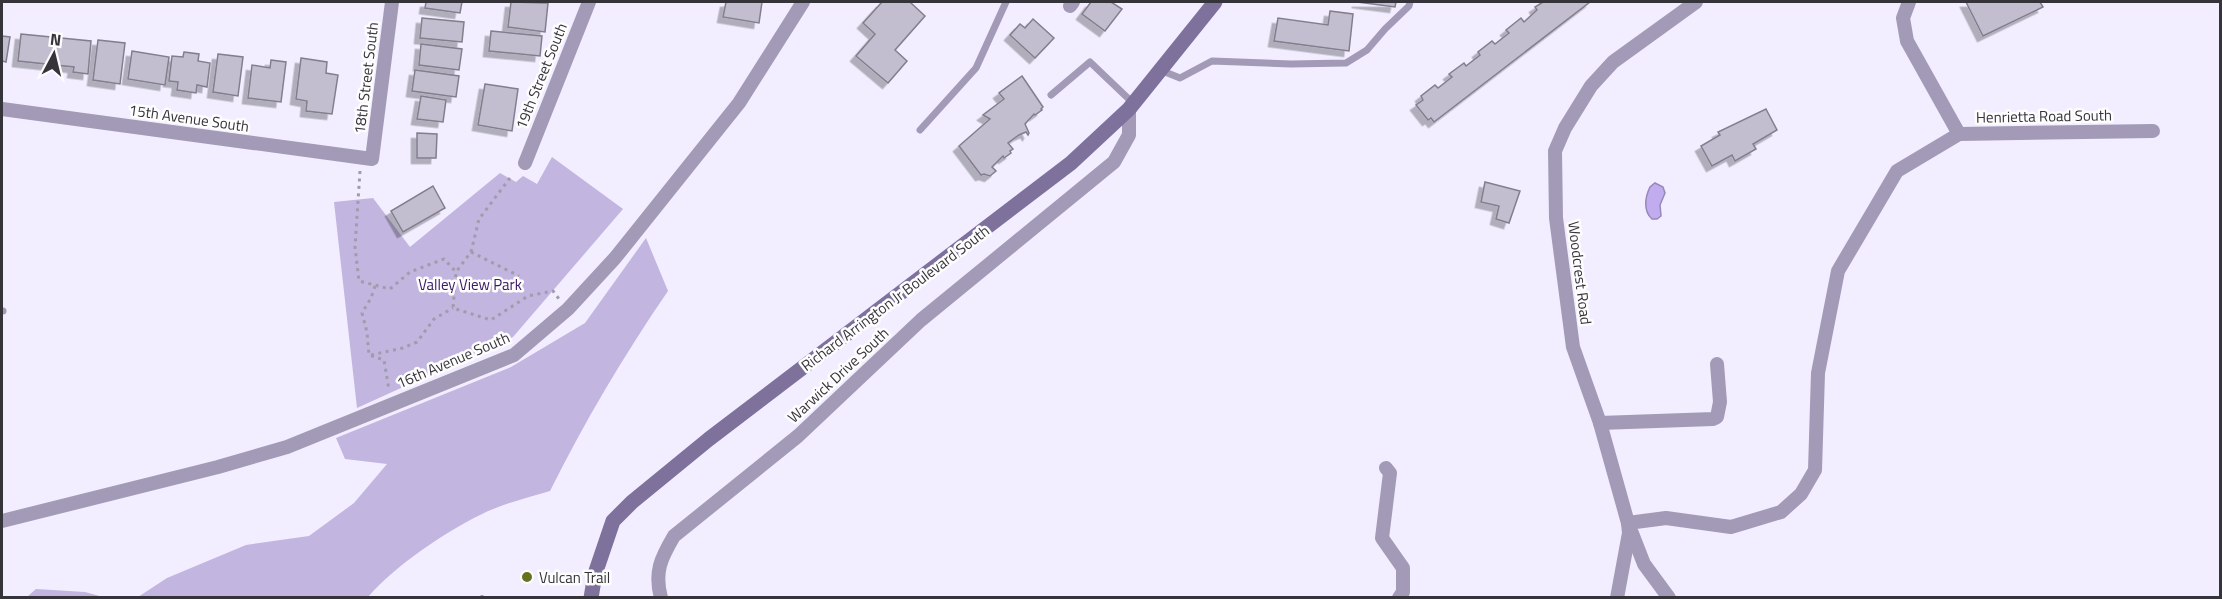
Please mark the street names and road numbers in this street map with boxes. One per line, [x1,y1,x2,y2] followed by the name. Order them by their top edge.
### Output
[509,19,573,133] street label: 19th Street South
[348,21,384,135] street label: 18th Street South
[127,98,251,138] street label: 15th Avenue South
[1976,103,2112,129] street label: Henrietta Road South
[796,219,994,377] street label: Richard Arrington Jr Boulevard South
[1562,220,1598,326] street label: Woodcrest Road
[782,322,894,428] street label: Warwick Drive South
[393,326,513,394] street label: 16th Avenue South

